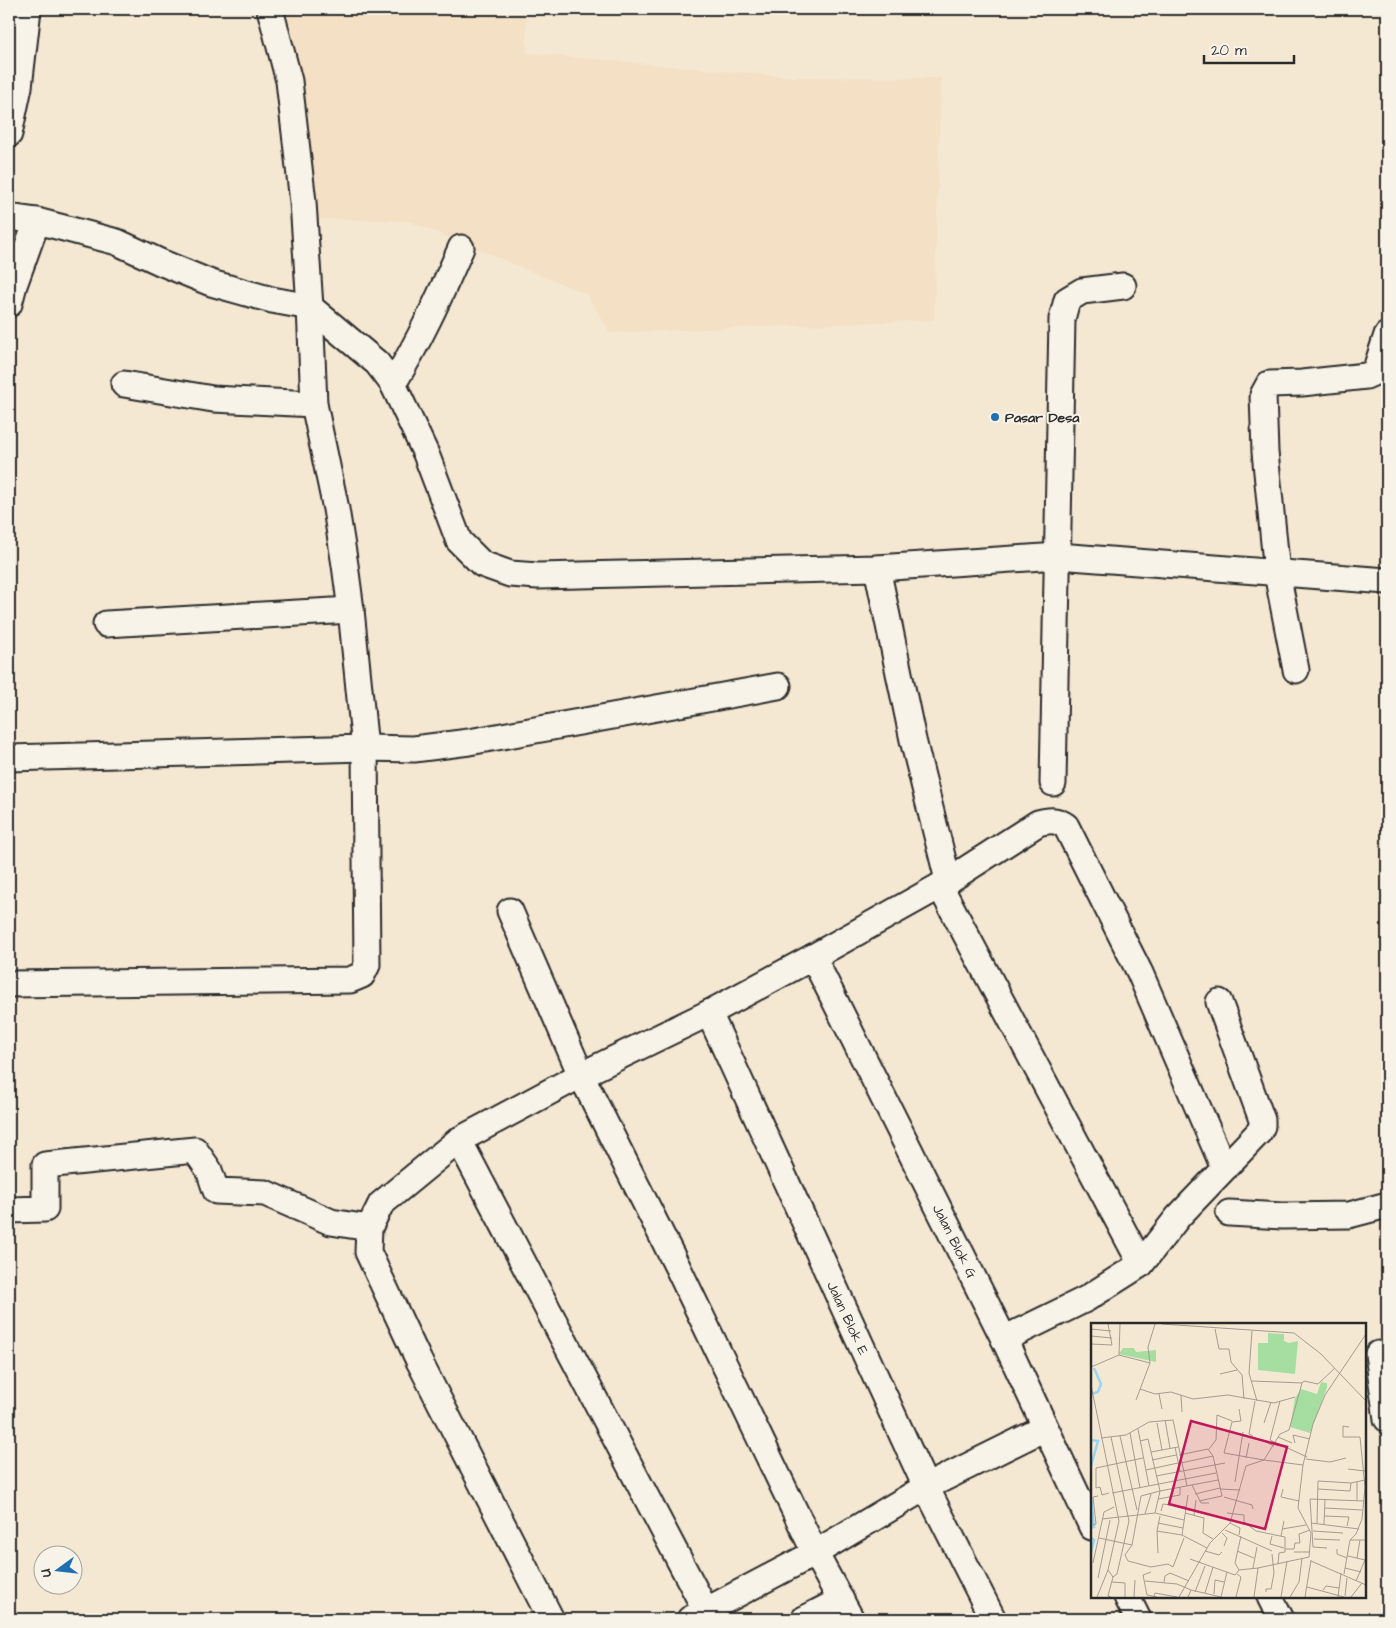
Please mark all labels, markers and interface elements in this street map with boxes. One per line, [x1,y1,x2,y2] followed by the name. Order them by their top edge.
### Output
[1204,32,1294,64] scale bar
[1211,40,1247,61] text: 20 m
[1005,408,1080,428] place label: Pasar Desa
[989,411,1001,423] marker: Pasar Desa
[927,1201,981,1282] street label: Jalan Blok G
[821,1278,873,1359] street label: Jalan Blok E
[1091,1323,1366,1598] inset map
[32,1546,82,1596] north arrow
[36,1567,57,1579] text: U

